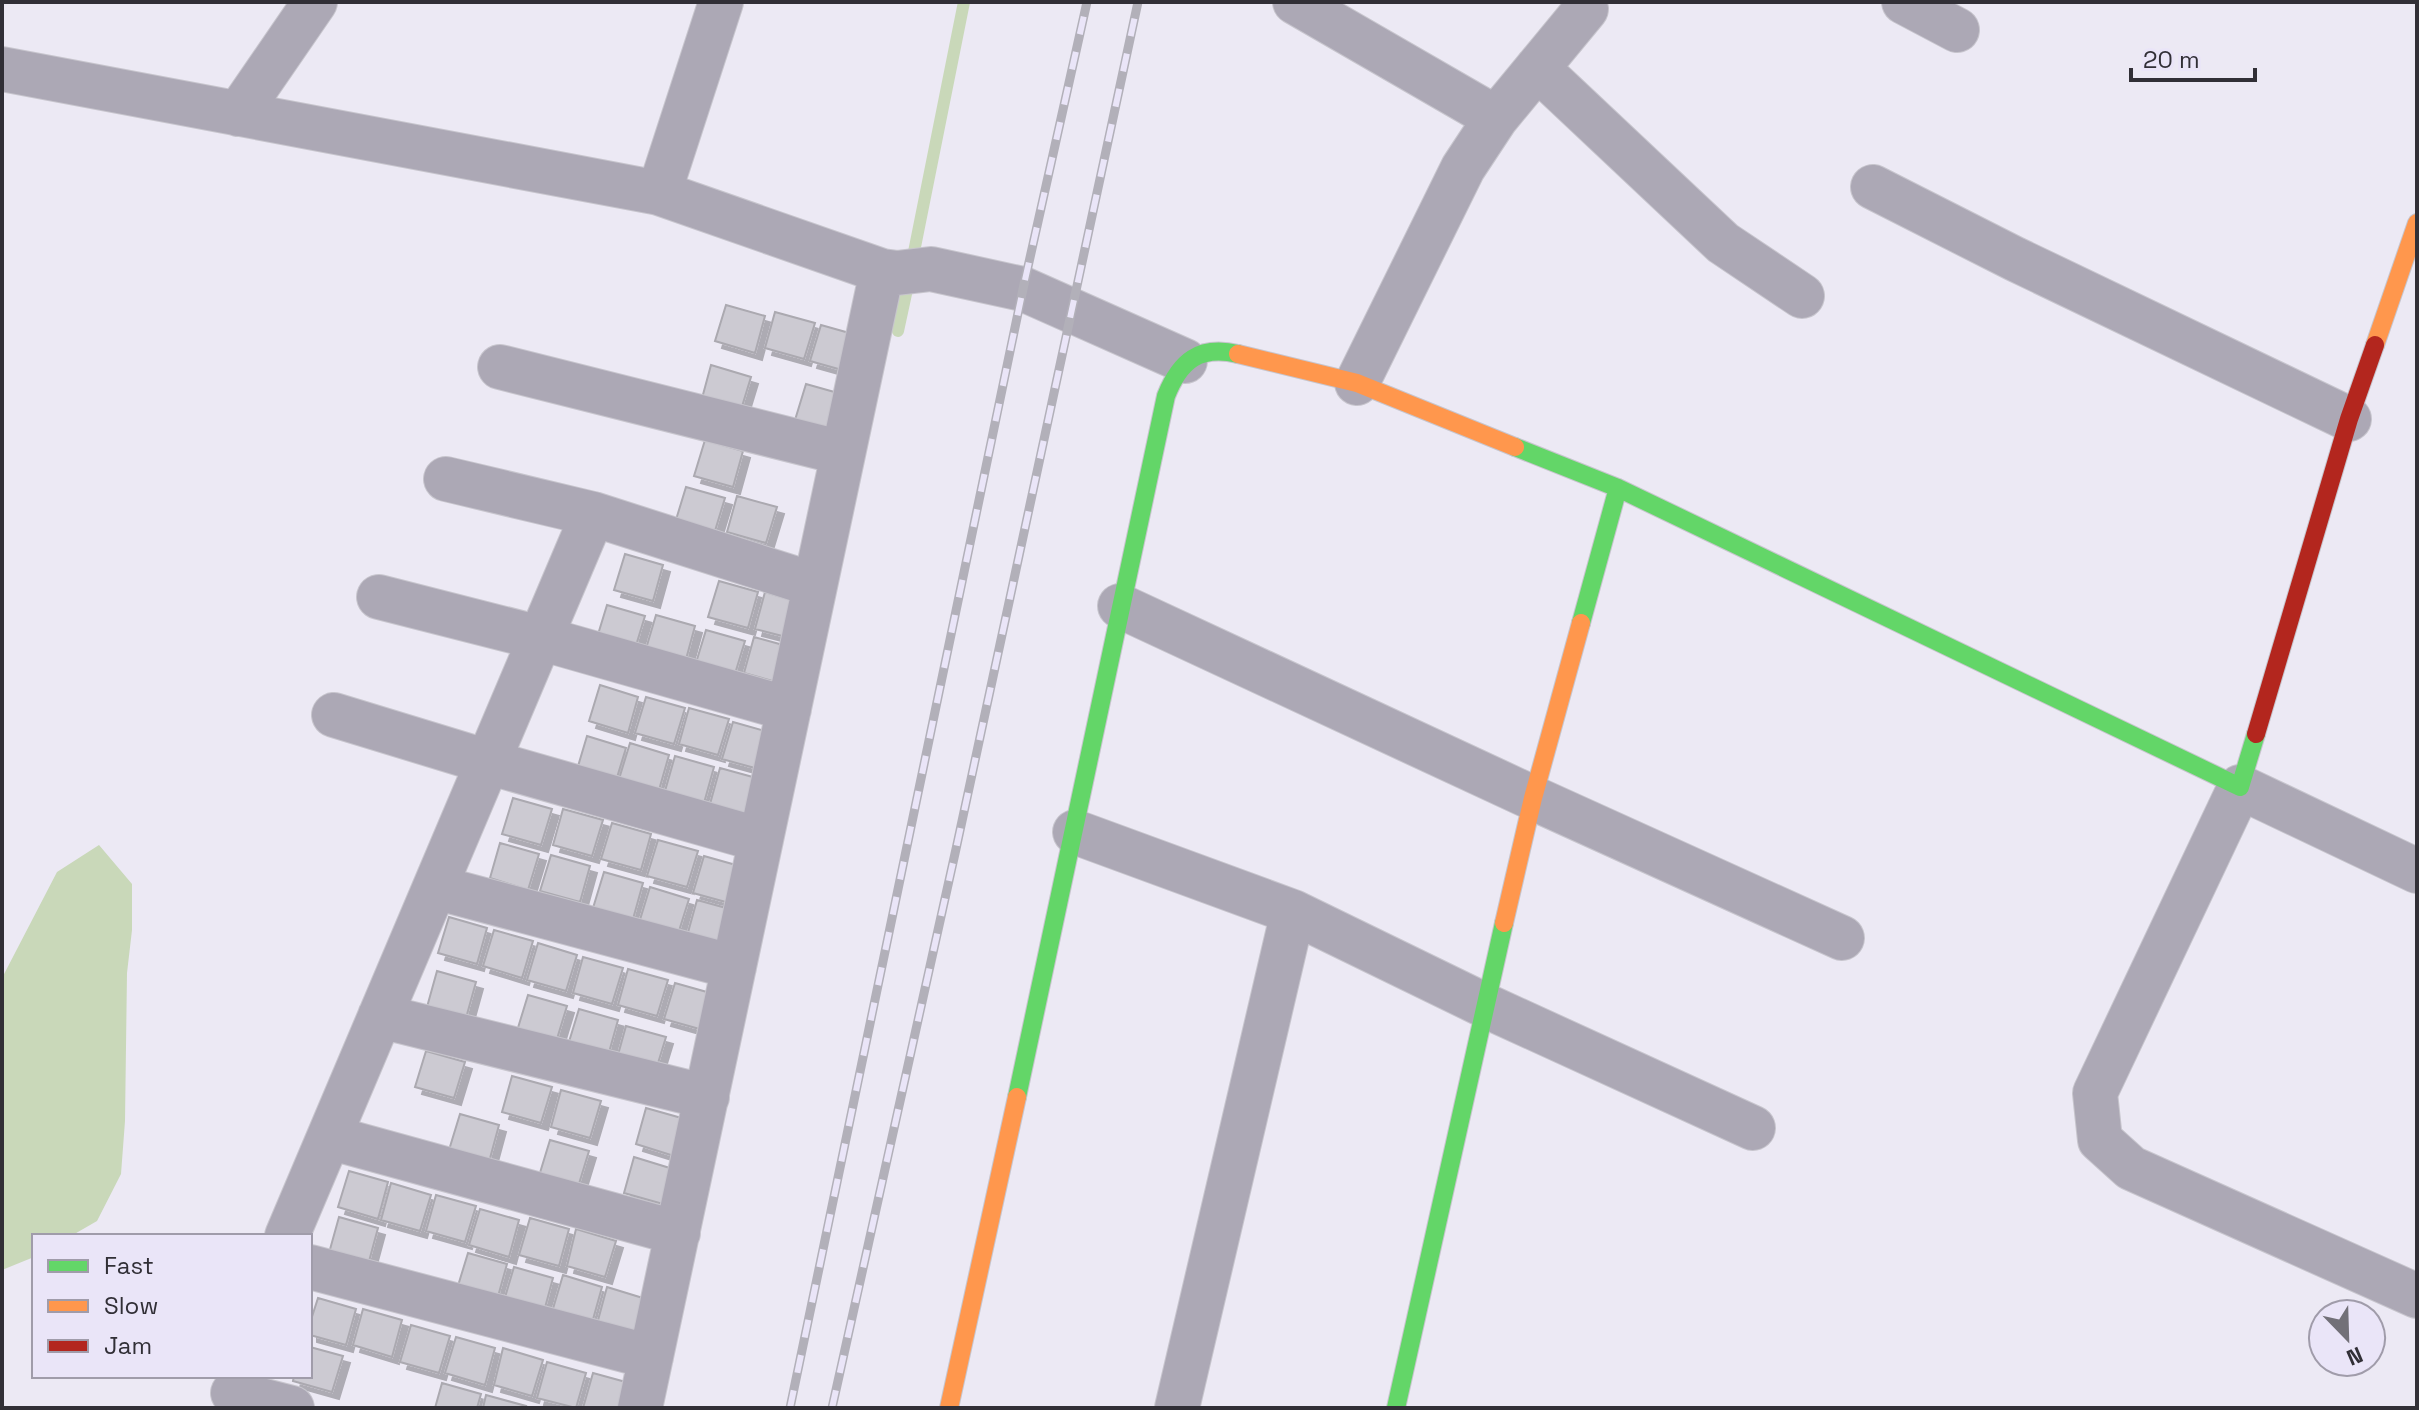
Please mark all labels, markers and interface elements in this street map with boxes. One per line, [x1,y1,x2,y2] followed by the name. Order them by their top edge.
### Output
[2131,32,2255,82] scale bar
[2143,44,2200,75] text: 20 m
[32,1234,312,1378] legend
[104,1250,154,1281] text: Fast
[104,1290,158,1321] text: Slow
[2307,1298,2387,1378] north arrow
[104,1330,152,1361] text: Jam
[2343,1341,2367,1372] text: N

